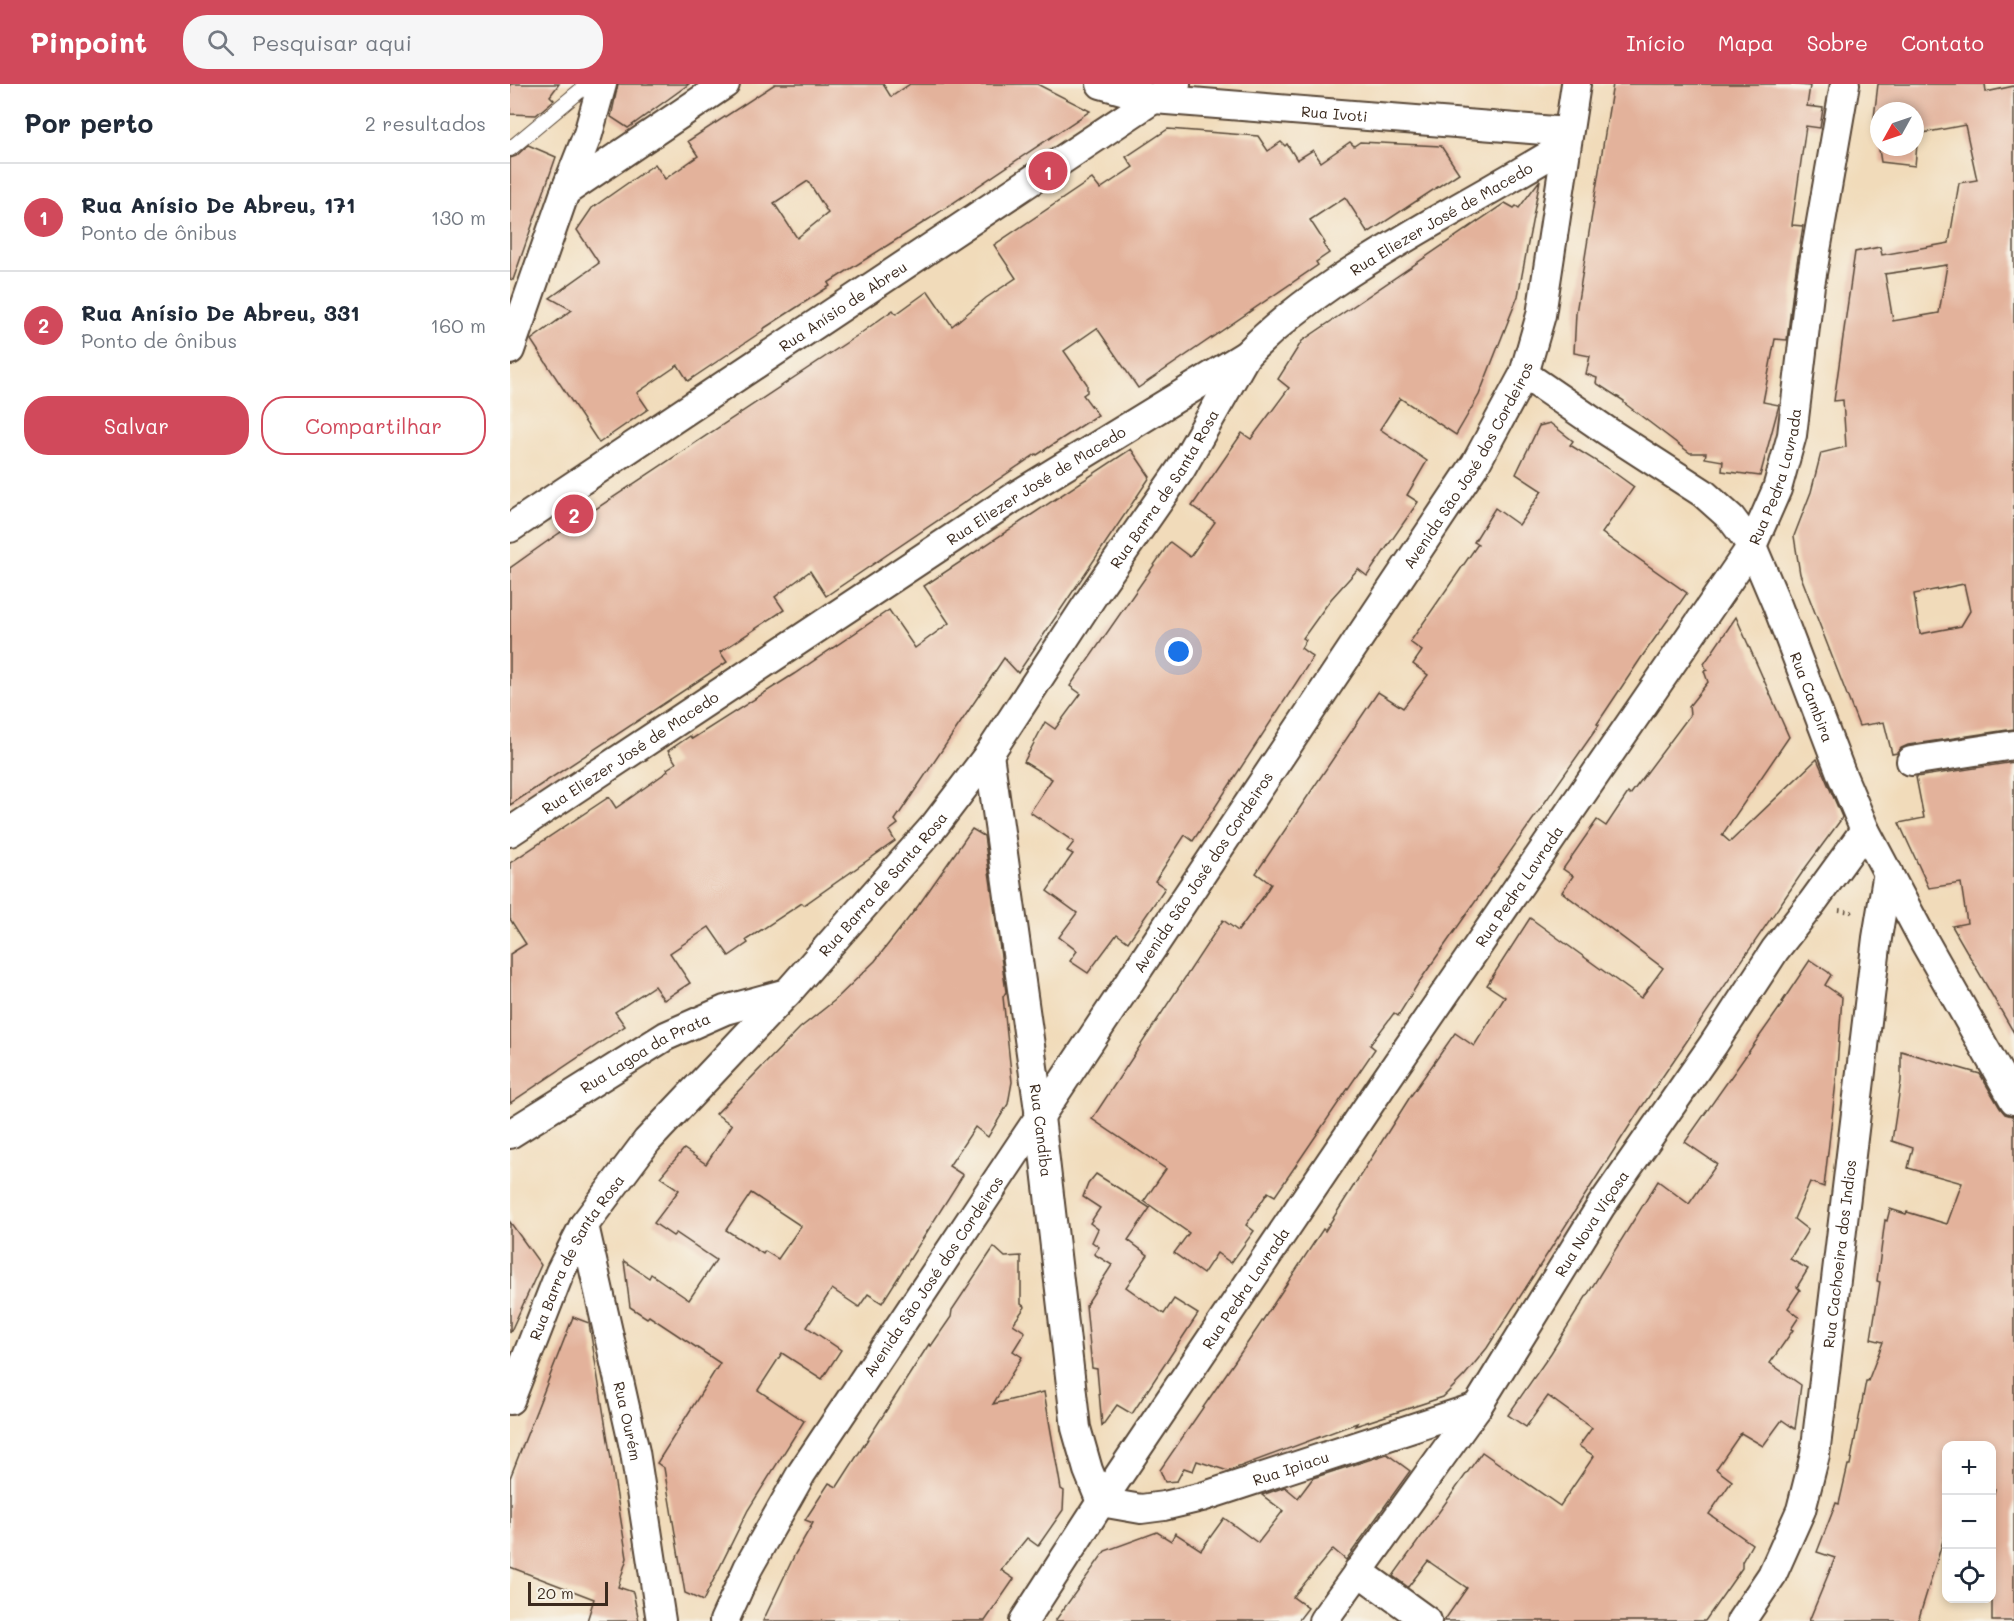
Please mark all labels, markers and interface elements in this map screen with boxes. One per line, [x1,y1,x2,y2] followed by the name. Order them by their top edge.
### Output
[183,15,603,69] search box
[30,24,147,60] text: Pinpoint
[204,26,237,59] icon: search
[252,28,412,57] text: Pesquisar aqui
[1626,29,1685,56] text: Início
[1718,29,1774,56] text: Mapa
[1807,29,1868,56] text: Sobre
[1901,29,1984,56] text: Contato
[1300,101,1368,126] street label: Rua Ivoti
[1870,102,1924,156] north arrow
[24,106,153,140] text: Por perto
[365,110,486,136] text: 2 resultados
[1028,148,1068,194] pin: 1
[1346,157,1536,280] street label: Rua Eliezer José de Macedo
[81,190,355,219] text: Rua Anísio De Abreu, 171
[39,204,48,230] text: 1
[431,204,486,230] text: 130 m
[81,219,237,245] text: Ponto de ônibus
[775,256,911,356] street label: Rua Anísio de Abreu
[81,298,360,327] text: Rua Anísio De Abreu, 331
[38,312,49,338] text: 2
[430,312,486,338] text: 160 m
[81,327,237,353] text: Ponto de ônibus
[1399,360,1537,572] street label: Avenida São José dos Cordeiros
[24,396,249,455] button: Salvar
[261,396,486,455] button: Compartilhar
[1105,406,1223,572] street label: Rua Barra de Santa Rosa
[1744,407,1805,548] street label: Rua Pedra Lavrada
[943,421,1129,549] street label: Rua Eliezer José de Macedo
[554,492,594,536] pin: 2
[1164,637,1193,666] your location
[1786,649,1838,745] street label: Rua Cambira
[538,686,722,818] street label: Rua Eliezer José de Macedo
[1129,768,1277,976] street label: Avenida São José dos Cordeiros
[814,808,951,960] street label: Rua Barra de Santa Rosa
[1470,822,1567,951] street label: Rua Pedra Lavrada
[576,1008,713,1097] street label: Rua Lagoa da Prata
[1025,1083,1057,1178] street label: Rua Candiba
[1818,1159,1860,1349] street label: Rua Cachoeira dos Indios
[1550,1166,1633,1280] street label: Rua Nova Viçosa
[524,1170,628,1343] street label: Rua Barra de Santa Rosa
[859,1172,1007,1381] street label: Avenida São José dos Cordeiros
[1197,1223,1294,1353] street label: Rua Pedra Lavrada
[609,1379,646,1462] street label: Rua Ourém
[1942,1441,1996,1603] map controls
[1942,1441,1996,1495] button: +
[1250,1446,1331,1490] street label: Rua Ipiacu
[1942,1495,1996,1549] button: −
[1942,1549,1996,1603] button: locate
[528,1579,608,1606] scale bar
[537,1582,574,1603] text: 20 m

